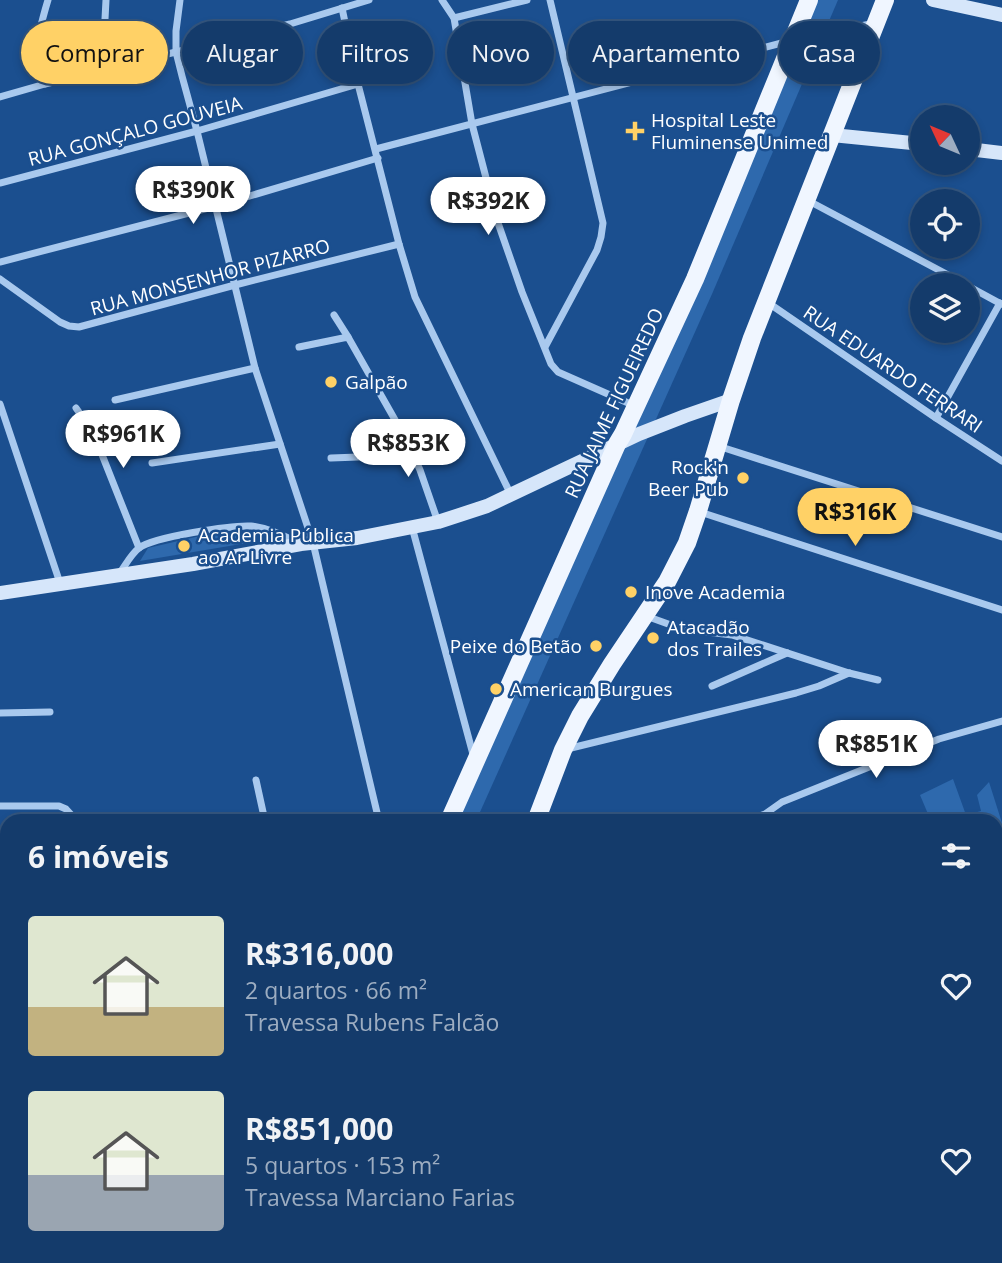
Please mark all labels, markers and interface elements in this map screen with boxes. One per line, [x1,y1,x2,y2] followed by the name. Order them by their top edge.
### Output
[21,21,168,84] chip: Comprar
[182,21,303,84] chip: Alugar
[317,21,433,84] chip: Filtros
[447,21,554,84] chip: Novo
[568,21,765,84] chip: Apartamento
[779,21,880,84] chip: Casa
[25,90,245,172] street label: RUA GONÇALO GOUVEIA
[910,105,980,175] north arrow
[910,105,980,343] map controls
[651,107,828,155] place label: Hospital Leste Fluminense Unimed
[625,121,645,141] marker: Hospital Leste Fluminense Unimed
[136,166,250,226] pin: R$390K
[151,173,235,205] text: R$390K
[431,177,545,237] pin: R$392K
[446,184,530,216] text: R$392K
[910,189,980,259] button: locate
[87,232,333,322] street label: RUA MONSENHOR PIZARRO
[910,273,980,343] button: layers
[798,299,988,439] street label: RUA EDUARDO FERRARI
[558,304,670,502] street label: RUA JAIME FIGUEIREDO
[345,369,408,395] place label: Galpão
[323,374,339,390] marker: Galpão
[66,410,180,470] pin: R$961K
[81,417,165,449] text: R$961K
[351,420,465,479] pin: R$853K
[366,426,450,458] text: R$853K
[648,454,729,502] place label: Rock'n Beer Pub
[735,470,751,486] marker: Rock'n Beer Pub
[798,489,912,548] pin: R$316K
[813,495,897,527] text: R$316K
[198,522,354,570] place label: Academia Pública ao Ar Livre
[176,538,192,554] marker: Academia Pública ao Ar Livre
[645,579,785,605] place label: Inove Academia
[623,584,639,600] marker: Inove Academia
[667,614,762,662] place label: Atacadão dos Trailes
[645,630,661,646] marker: Atacadão dos Trailes
[450,633,582,659] place label: Peixe do Betão
[588,638,604,654] marker: Peixe do Betão
[510,676,672,702] place label: American Burgues
[488,681,504,697] marker: American Burgues
[819,720,933,780] pin: R$851K
[834,727,918,759] text: R$851K
[28,836,169,877] text: 6 imóveis
[937,837,975,875] icon: filters
[245,933,393,974] text: R$316,000
[84,944,168,1028] icon: home
[937,967,975,1005] icon: heart
[245,974,427,1006] text: 2 quartos · 66 m²
[245,1006,499,1038] text: Travessa Rubens Falcão
[245,1108,393,1149] text: R$851,000
[84,1119,168,1203] icon: home
[937,1142,975,1180] icon: heart
[245,1149,440,1181] text: 5 quartos · 153 m²
[245,1181,515,1213] text: Travessa Marciano Farias

